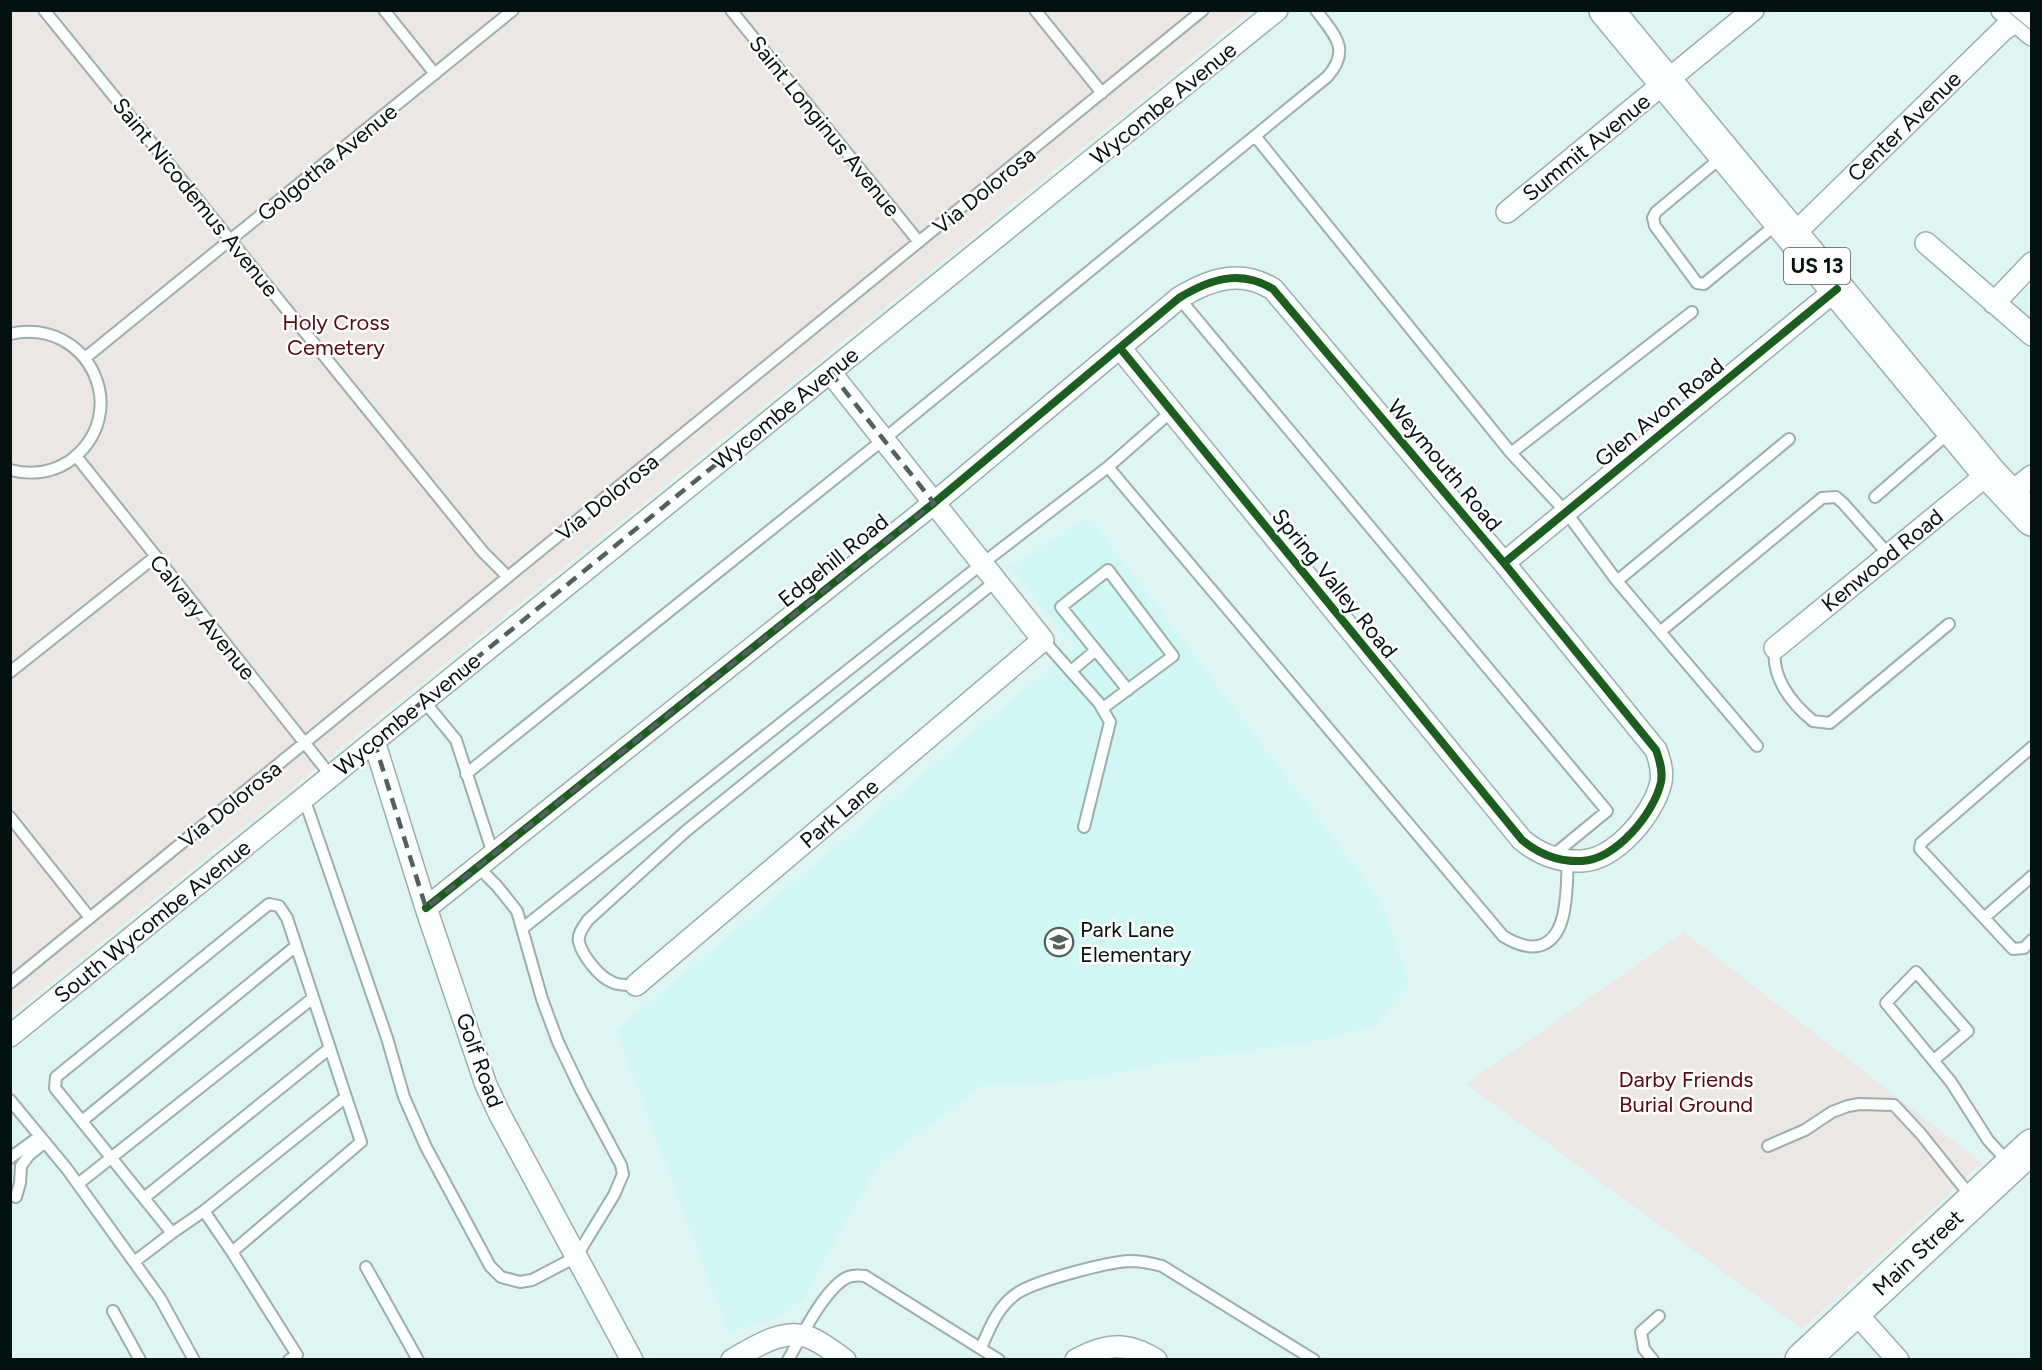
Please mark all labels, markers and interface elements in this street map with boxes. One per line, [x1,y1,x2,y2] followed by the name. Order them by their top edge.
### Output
[743,30,906,222] street label: Saint Longinus Avenue
[1085,36,1242,171] street label: Wycombe Avenue
[1842,65,1967,187] street label: Center Avenue
[1517,88,1656,207] street label: Summit Avenue
[107,92,284,302] street label: Saint Nicodemus Avenue
[252,98,403,227] street label: Golgotha Avenue
[928,141,1041,240] street label: Via Dolorosa
[1784,248,1850,284] road number: US 13
[282,309,390,361] park label: Holy Cross Cemetery
[707,341,864,476] street label: Wycombe Avenue
[1589,352,1729,473] street label: Glen Avon Road
[1382,394,1508,537] street label: Weymouth Road
[551,448,664,547] street label: Via Dolorosa
[1266,503,1403,663] street label: Spring Valley Road
[1816,503,1949,618] street label: Kenwood Road
[773,508,894,613] street label: Edgehill Road
[144,549,261,685] street label: Calvary Avenue
[329,647,486,782] street label: Wycombe Avenue
[174,755,287,854] street label: Via Dolorosa
[795,773,884,854] street label: Park Lane
[49,834,256,1009] street label: South Wycombe Avenue
[1080,916,1192,968] place label: Park Lane Elementary
[1043,926,1075,958] school or university icon: Park Lane Elementary
[450,1009,509,1111] street label: Golf Road
[1618,1066,1754,1118] park label: Darby Friends Burial Ground
[1867,1204,1969,1302] street label: Main Street

